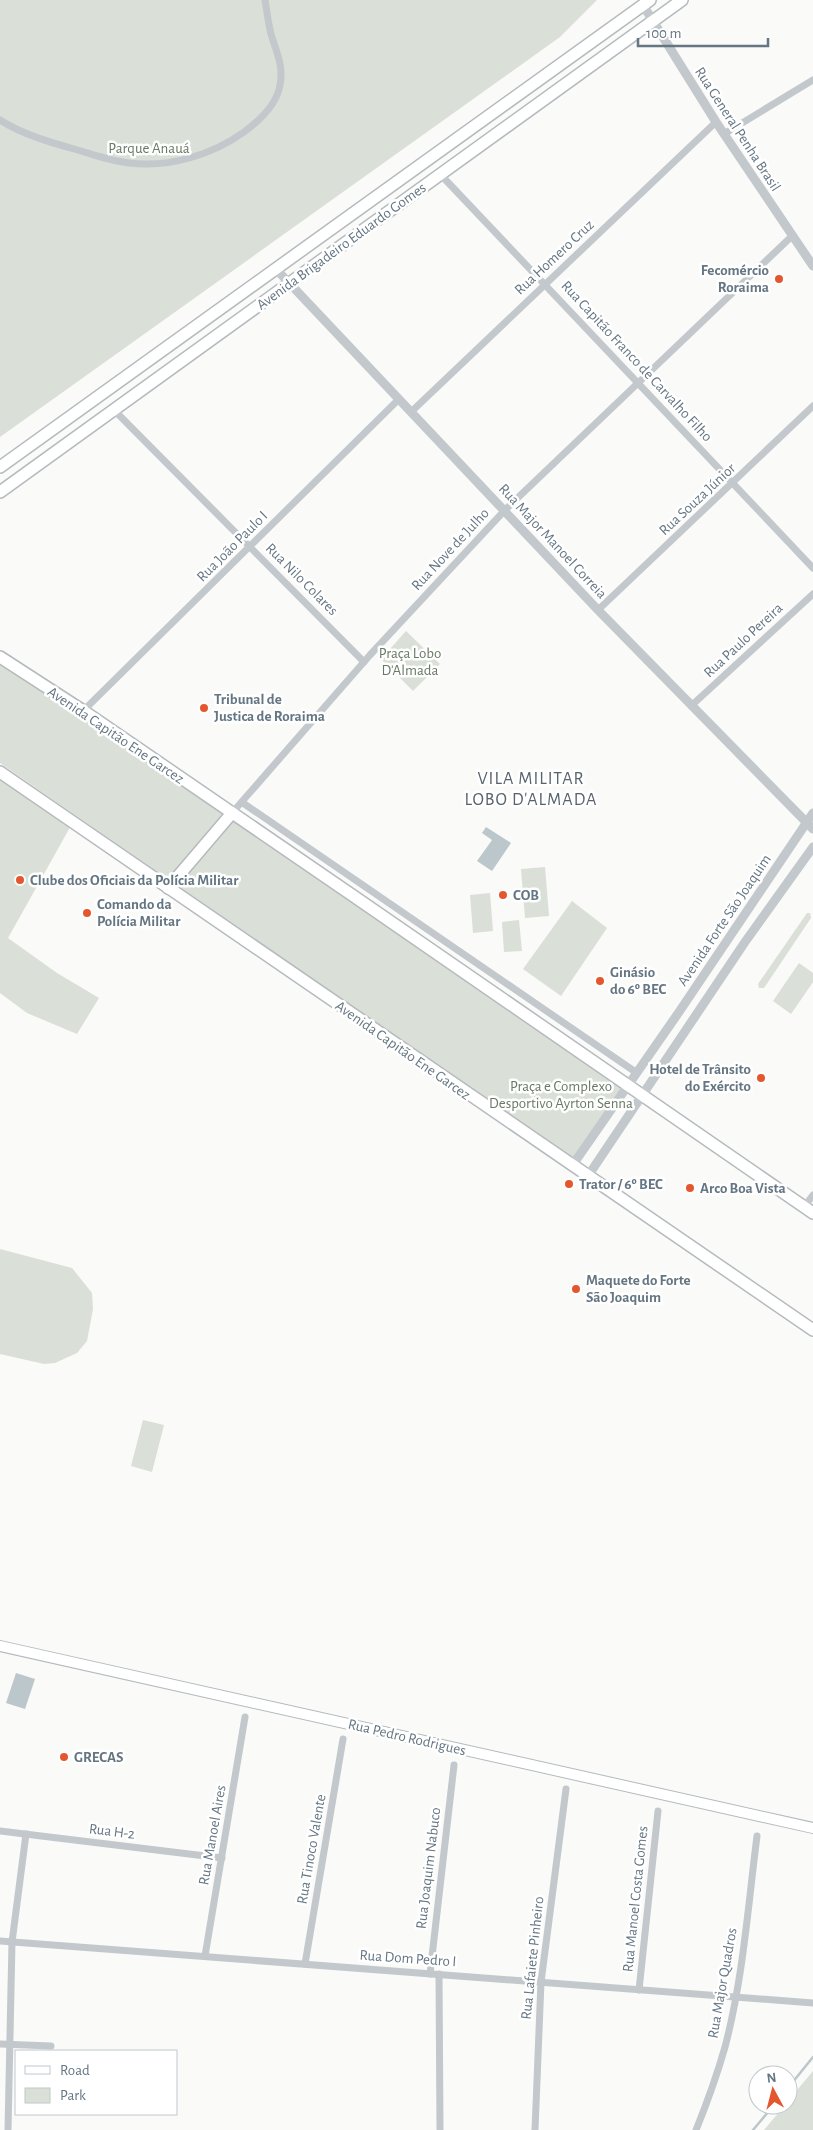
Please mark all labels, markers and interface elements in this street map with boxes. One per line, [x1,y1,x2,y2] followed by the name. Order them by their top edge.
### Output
[638,15,768,47] scale bar
[646,26,681,41] text: 100 m
[692,65,783,194] street label: Rua General Penha Brasil
[108,141,190,156] park label: Parque Anauá
[254,180,429,313] street label: Avenida Brigadeiro Eduardo Gomes
[512,217,597,298] street label: Rua Homero Cruz
[701,263,769,295] place label: Fecomércio Roraima
[773,273,785,285] marker: Fecomércio Roraima
[558,278,715,445] street label: Rua Capitão Franco de Carvalho Filho
[656,460,738,538] street label: Rua Souza Júnior
[496,481,610,602] street label: Rua Major Manoel Correia
[409,506,492,593] street label: Rua Nove de Julho
[194,508,271,585] street label: Rua João Paulo I
[263,540,341,618] street label: Rua Nilo Colares
[701,600,786,681] street label: Rua Paulo Pereira
[379,646,441,678] park label: Praça Lobo D'Almada
[45,684,187,787] street label: Avenida Capitão Ene Garcez
[214,692,325,724] place label: Tribunal de Justica de Roraima
[198,702,210,714] marker: Tribunal de Justica de Roraima
[465,770,597,809] district label: VILA MILITAR LOBO D'ALMADA
[675,852,774,989] street label: Avenida Forte São Joaquim
[30,873,239,888] place label: Clube dos Oficiais da Polícia Militar
[14,874,26,886] marker: Clube dos Oficiais da Polícia Militar
[513,888,539,903] place label: COB
[497,889,509,901] marker: COB
[97,897,181,929] place label: Comando da Polícia Militar
[81,907,93,919] marker: Comando da Polícia Militar
[610,965,666,997] place label: Ginásio do 6º BEC
[594,975,606,987] marker: Ginásio do 6º BEC
[332,998,473,1103] street label: Avenida Capitão Ene Garcez
[649,1062,751,1094] place label: Hotel de Trânsito do Exército
[755,1072,767,1084] marker: Hotel de Trânsito do Exército
[489,1079,633,1111] park label: Praça e Complexo Desportivo Ayrton Senna
[579,1177,663,1192] place label: Trator / 6º BEC
[563,1178,575,1190] marker: Trator / 6º BEC
[700,1181,786,1196] place label: Arco Boa Vista
[684,1182,696,1194] marker: Arco Boa Vista
[586,1273,691,1305] place label: Maquete do Forte São Joaquim
[570,1283,582,1295] marker: Maquete do Forte São Joaquim
[347,1717,467,1758] street label: Rua Pedro Rodrigues
[74,1750,123,1765] place label: GRECAS
[58,1751,70,1763] marker: GRECAS
[196,1784,229,1886] street label: Rua Manoel Aires
[294,1793,329,1905] street label: Rua Tinoco Valente
[414,1806,443,1930] street label: Rua Joaquim Nabuco
[88,1821,136,1842] street label: Rua H-2
[620,1825,651,1973] street label: Rua Manoel Costa Gomes
[519,1896,546,2020] street label: Rua Lafaiete Pinheiro
[705,1927,740,2039] street label: Rua Major Quadros
[359,1948,457,1969] street label: Rua Dom Pedro I
[15,2050,178,2115] legend
[60,2063,90,2078] text: Road
[748,2065,798,2115] north arrow
[766,2071,777,2086] text: N
[60,2088,86,2103] text: Park

